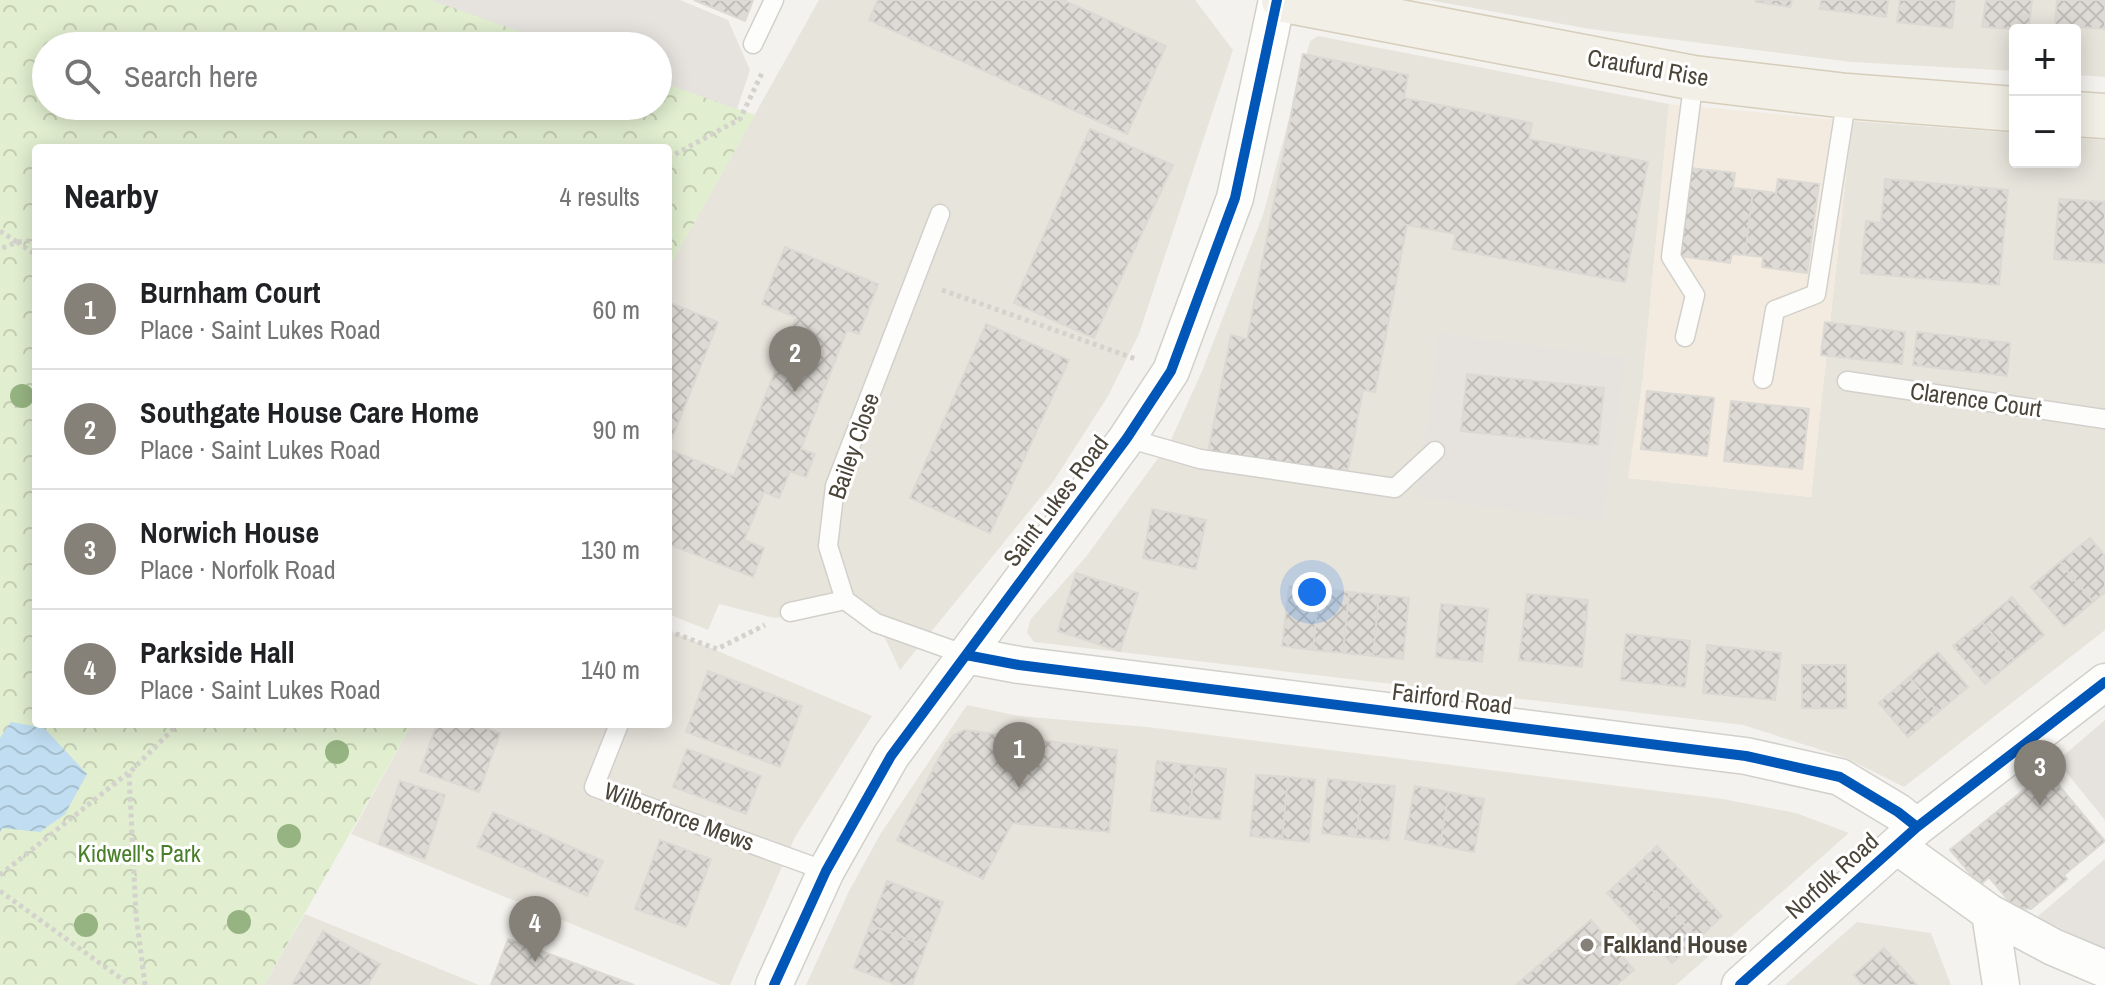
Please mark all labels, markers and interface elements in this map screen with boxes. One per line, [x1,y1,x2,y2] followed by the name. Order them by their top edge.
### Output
[2009,24,2081,168] map controls
[2009,24,2081,96] button: +
[32,32,672,120] search box
[1585,41,1711,93] street label: Craufurd Rise
[60,54,104,98] icon: search
[124,56,258,96] text: Search here
[2009,96,2081,168] button: −
[64,173,159,219] text: Nearby
[559,179,640,214] text: 4 results
[140,272,320,312] text: Burnham Court
[84,292,96,327] text: 1
[593,292,640,327] text: 60 m
[140,312,381,347] text: Place · Saint Lukes Road
[769,326,821,392] pin: 2
[1908,374,2044,424] street label: Clarence Court
[820,388,886,503] street label: Bailey Close
[140,392,479,432] text: Southgate House Care Home
[84,412,96,447] text: 2
[593,412,640,447] text: 90 m
[995,428,1115,573] street label: Saint Lukes Road
[140,432,381,467] text: Place · Saint Lukes Road
[140,512,319,552] text: Norwich House
[84,532,96,567] text: 3
[581,532,640,567] text: 130 m
[140,552,336,587] text: Place · Norfolk Road
[1292,572,1332,612] your location
[140,632,295,672] text: Parkside Hall
[84,652,96,687] text: 4
[581,652,640,687] text: 140 m
[140,672,381,707] text: Place · Saint Lukes Road
[1390,675,1514,721] street label: Fairford Road
[993,722,1045,788] pin: 1
[2014,740,2066,806] pin: 3
[600,774,759,858] street label: Wilberforce Mews
[1778,825,1885,926] street label: Norfolk Road
[78,837,201,869] park label: Kidwell's Park
[509,896,561,962] pin: 4
[1603,928,1748,960] place label: Falkland House
[1578,936,1596,954] marker: Falkland House

